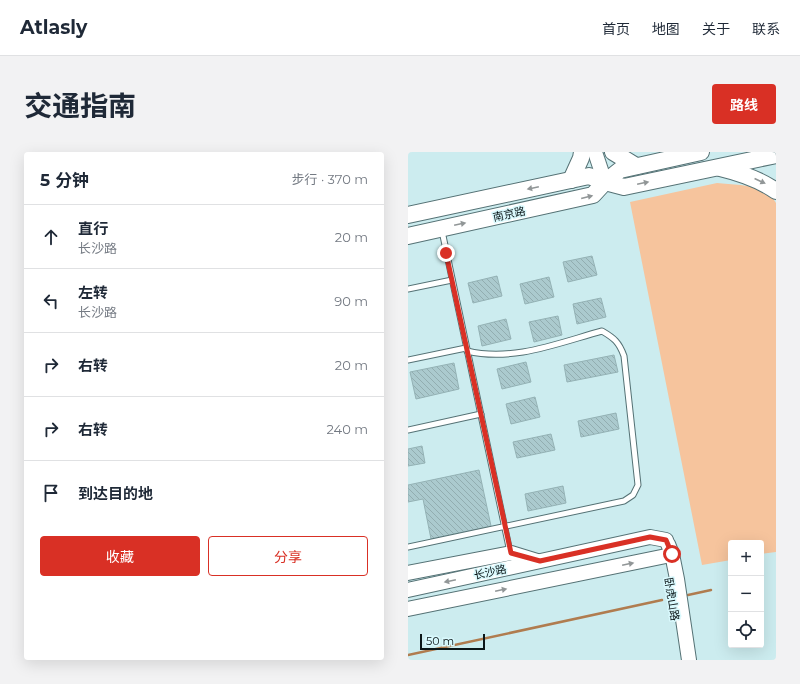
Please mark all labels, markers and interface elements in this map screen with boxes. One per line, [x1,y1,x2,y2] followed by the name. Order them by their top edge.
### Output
[20,16,87,39] text: Atlasly
[602,20,630,38] text: 首页
[652,20,680,38] text: 地图
[702,20,730,38] text: 关于
[752,20,780,38] text: 联系
[712,84,776,124] button: 路线
[24,89,136,123] text: 交通指南
[40,170,89,190] text: 5 分钟
[292,171,368,187] text: 步行 · 370 m
[754,178,765,184] one-way arrow
[636,179,649,185] one-way arrow
[527,185,539,191] one-way arrow
[580,193,593,199] one-way arrow
[491,204,527,224] street label: 南京路
[78,219,108,238] text: 直行
[454,221,466,227] one-way arrow
[40,226,62,248] icon: ahead
[335,229,368,245] text: 20 m
[78,240,117,256] text: 长沙路
[437,244,455,262] route end
[78,283,108,302] text: 左转
[40,290,62,312] icon: left
[334,293,368,309] text: 90 m
[78,304,117,320] text: 长沙路
[40,354,62,376] icon: right
[78,356,108,375] text: 右转
[335,357,368,373] text: 20 m
[40,418,62,440] icon: right
[78,420,108,439] text: 右转
[327,421,368,437] text: 240 m
[40,482,62,504] icon: arrive
[78,484,153,503] text: 到达目的地
[40,536,200,576] button: 收藏
[208,536,368,576] button: 分享
[728,540,764,648] map controls
[728,540,764,576] button: +
[663,545,681,563] route start
[622,560,635,566] one-way arrow
[472,562,508,582] street label: 长沙路
[662,576,682,622] street label: 卧虎山路
[728,576,764,612] button: −
[444,578,456,584] one-way arrow
[495,586,507,592] one-way arrow
[728,612,764,648] button: locate
[420,632,485,651] scale bar
[426,634,454,648] text: 50 m

